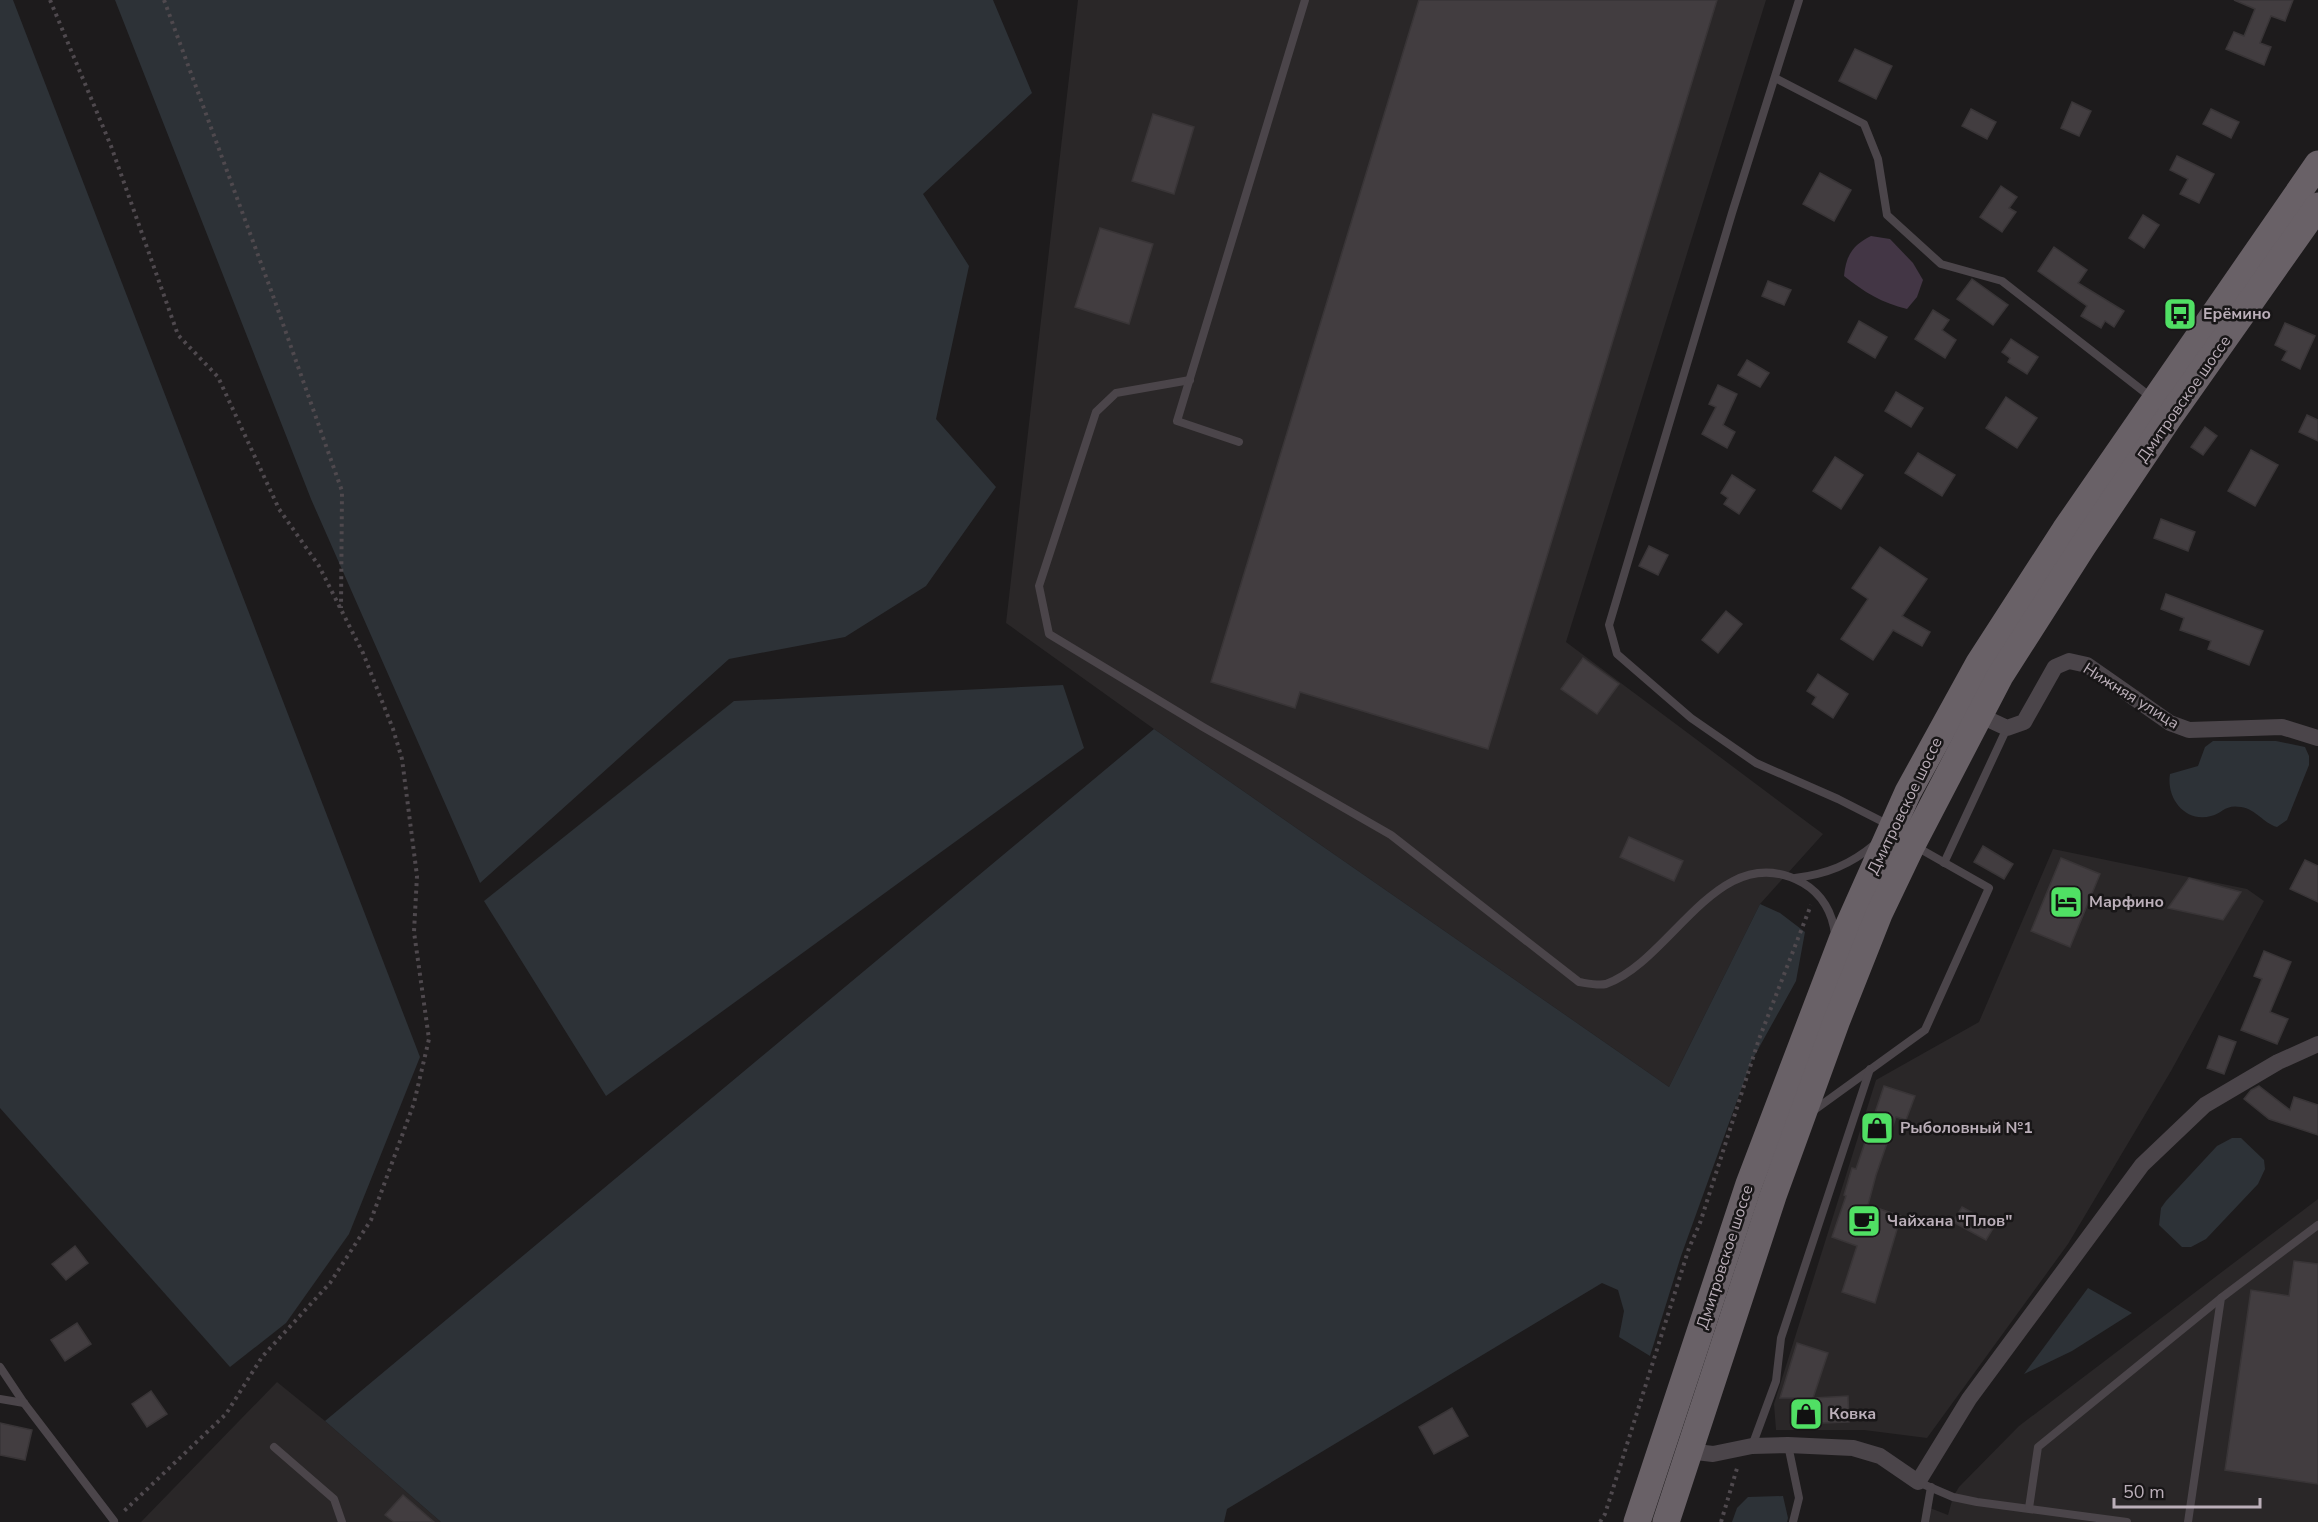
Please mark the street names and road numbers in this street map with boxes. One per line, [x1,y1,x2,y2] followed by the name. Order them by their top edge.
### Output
[2132,331,2236,467] street label: Дмитровское шоссе
[2079,658,2183,734] street label: Нижняя улица
[1862,734,1948,878] street label: Дмитровское шоссе
[1691,1182,1759,1332] street label: Дмитровское шоссе

